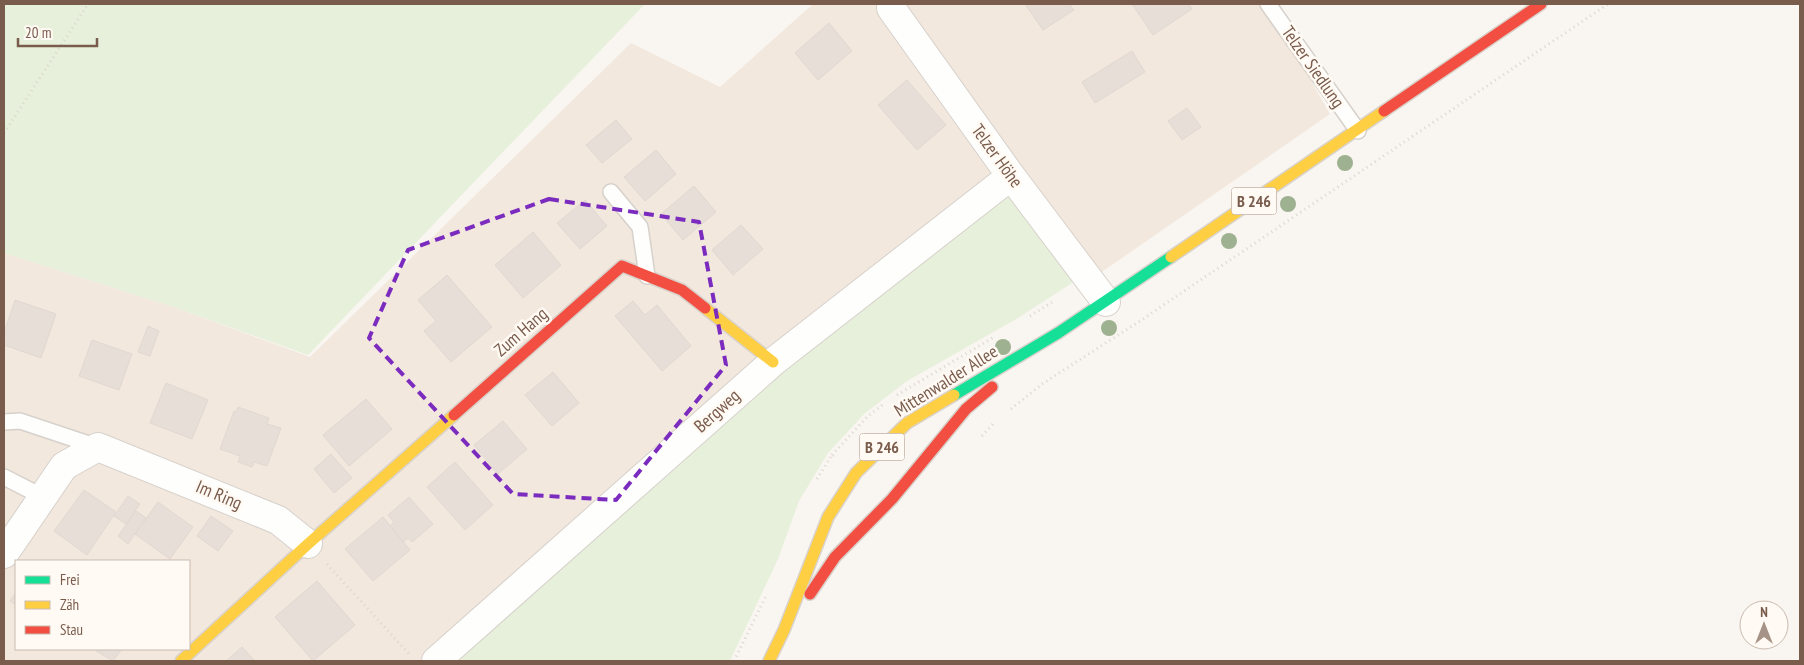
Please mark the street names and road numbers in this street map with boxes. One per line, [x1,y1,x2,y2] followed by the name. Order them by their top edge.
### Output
[1277,21,1350,112] street label: Telzer Siedlung
[967,119,1028,192] street label: Telzer Höhe
[1232,188,1276,215] road number: B 246
[489,302,552,361] street label: Zum Hang
[890,340,1002,421] street label: Mittenwalder Allee
[689,384,744,437] street label: Bergweg
[860,434,904,461] road number: B 246
[193,475,246,514] street label: Im Ring

